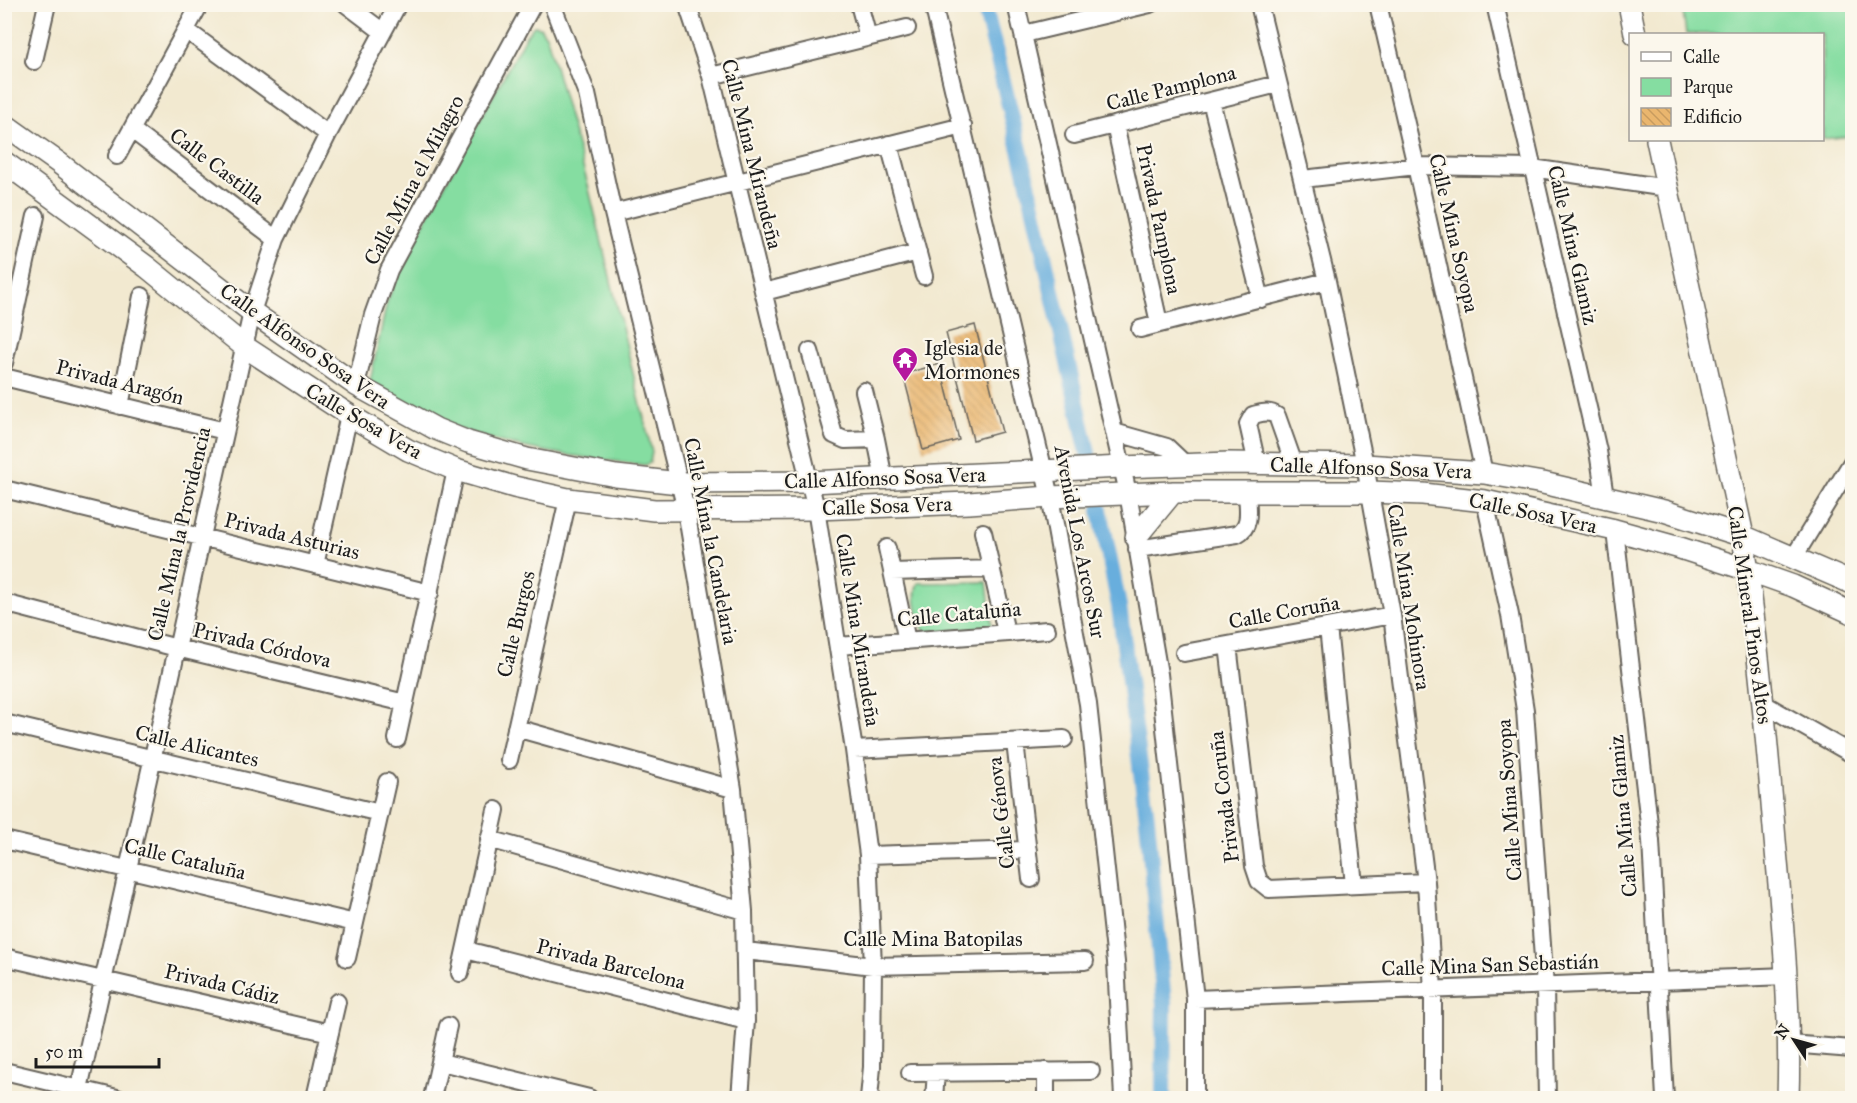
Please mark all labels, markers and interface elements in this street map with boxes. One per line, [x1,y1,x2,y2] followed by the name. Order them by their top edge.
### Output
[1629,33,1824,141] legend
[1683,46,1720,68] text: Calle
[716,56,788,252] street label: Calle Mina Mirandeña
[1103,59,1239,117] street label: Calle Pamplona
[1683,76,1733,99] text: Parque
[358,90,470,270] street label: Calle Mina el Milagro
[1683,106,1742,128] text: Edificio
[164,122,270,210] street label: Calle Castilla
[1130,141,1188,297] street label: Privada Pamplona
[1423,151,1485,315] street label: Calle Mina Soyopa
[1542,163,1604,328] street label: Calle Mina Glamiz
[215,277,395,415] street label: Calle Alfonso Sosa Vera
[924,335,1020,385] place label: Iglesia de Mormones
[890,345,920,383] temple icon: Iglesia de Mormones
[53,354,187,410] street label: Privada Aragón
[301,377,427,465] street label: Calle Sosa Vera
[142,424,216,644] street label: Calle Mina la Providencia
[678,436,744,647] street label: Calle Mina la Candelaria
[1048,442,1111,641] street label: Avenida Los Arcos Sur
[1270,451,1473,485] street label: Calle Alfonso Sosa Vera
[784,461,987,495] street label: Calle Alfonso Sosa Vera
[1467,487,1600,539] street label: Calle Sosa Vera
[821,491,953,521] street label: Calle Sosa Vera
[1381,502,1437,692] street label: Calle Mina Mohinora
[1722,504,1778,726] street label: Calle Mineral Pinos Altos
[222,507,362,565] street label: Privada Asturias
[830,532,886,728] street label: Calle Mina Mirandeña
[491,568,541,680] street label: Calle Burgos
[1227,589,1342,635] street label: Calle Coruña
[896,596,1022,632] street label: Calle Cataluña
[190,616,334,674] street label: Privada Córdova
[1490,718,1528,882] street label: Calle Mina Soyopa
[133,719,261,773] street label: Calle Alicantes
[1203,730,1245,864] street label: Privada Coruña
[1603,733,1643,898] street label: Calle Mina Glamiz
[981,755,1021,871] street label: Calle Génova
[122,832,249,886] street label: Calle Cataluña
[843,926,1023,952] street label: Calle Mina Batopilas
[534,933,688,995] street label: Privada Barcelona
[1381,948,1599,982] street label: Calle Mina San Sebastián
[162,958,282,1010] street label: Privada Cádiz
[1764,1010,1824,1070] north arrow
[1771,1020,1794,1043] text: N
[36,1031,159,1069] scale bar
[45,1041,83,1063] text: 50 m

